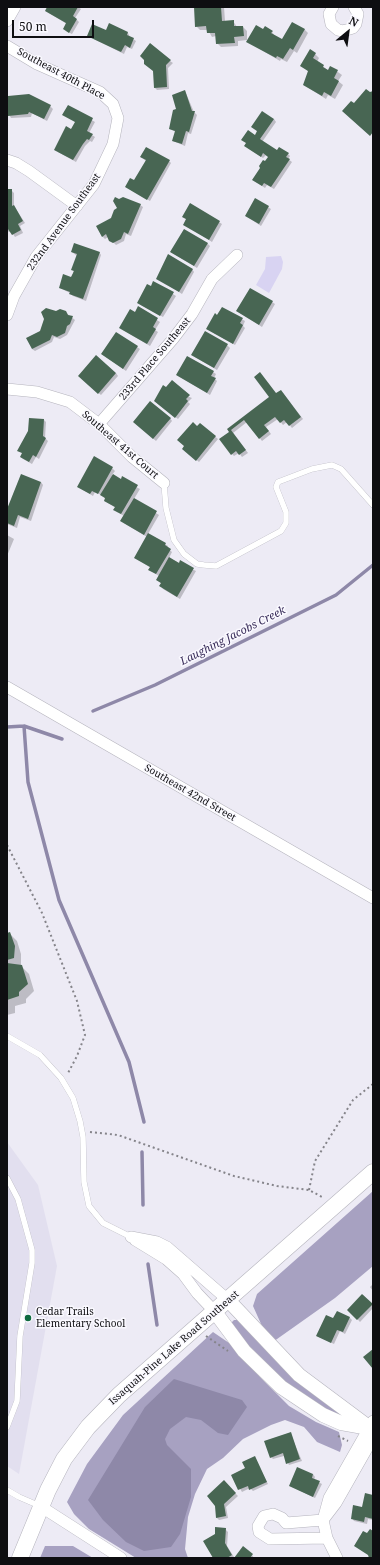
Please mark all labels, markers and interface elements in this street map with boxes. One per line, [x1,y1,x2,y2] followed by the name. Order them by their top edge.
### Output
[14,12,96,38] scale bar
[328,12,368,52] north arrow
[347,12,361,30] text: N
[19,18,47,35] text: 50 m
[15,46,107,102] street label: Southeast 40th Place
[25,171,103,273] street label: 232nd Avenue Southeast
[117,315,193,403] street label: 233rd Place Southeast
[79,409,161,481] street label: Southeast 41st Court
[178,604,288,668] water label: Laughing Jacobs Creek
[142,762,238,824] street label: Southeast 42nd Street
[107,1288,241,1408] street label: Issaquah-Pine Lake Road Southeast
[36,1306,125,1330] place label: Cedar Trails Elementary School
[23,1313,33,1323] marker: Cedar Trails Elementary School

